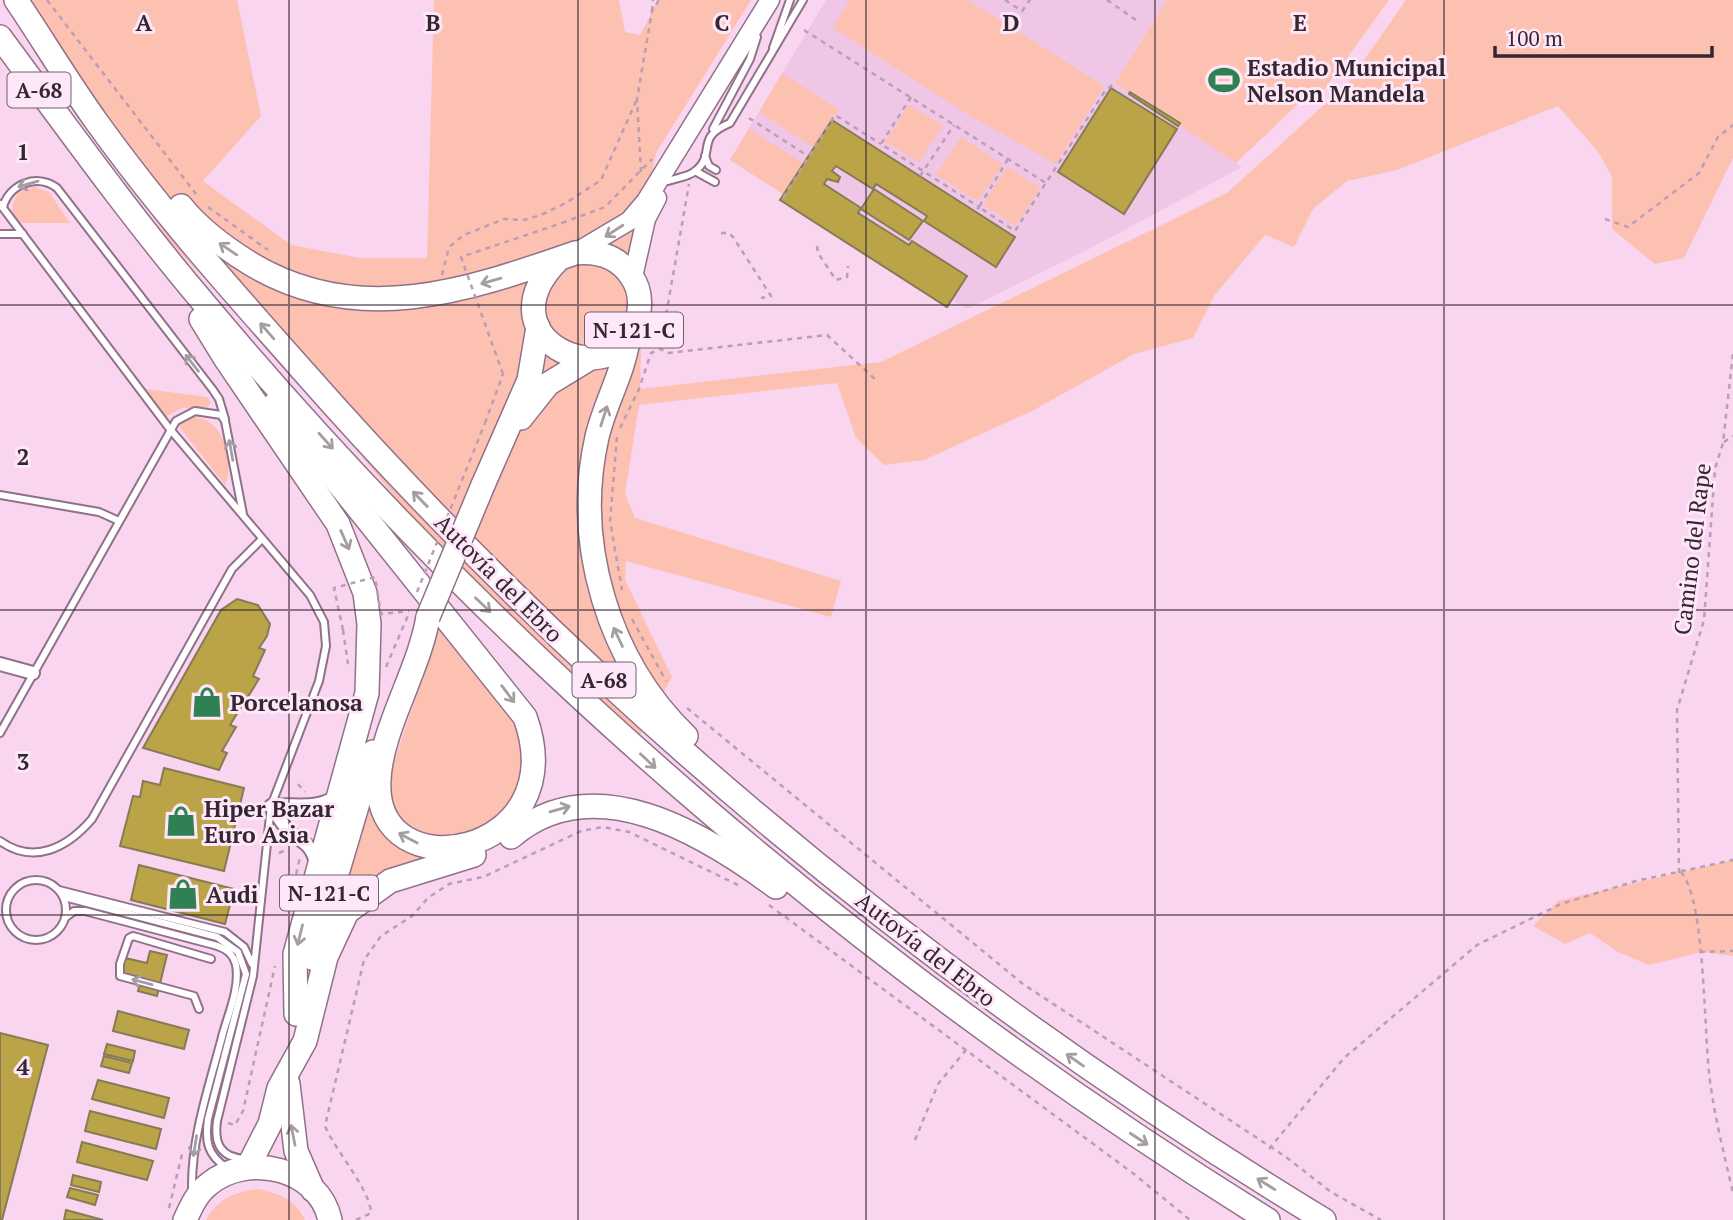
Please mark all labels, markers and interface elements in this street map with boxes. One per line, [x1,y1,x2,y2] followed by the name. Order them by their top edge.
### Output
[136,7,153,38] text: A
[426,7,441,38] text: B
[715,7,730,38] text: C
[1003,7,1020,38] text: D
[1293,7,1307,38] text: E
[1495,14,1712,58] scale bar
[1506,24,1563,52] text: 100 m
[1247,52,1446,109] place label: Estadio Municipal Nelson Mandela
[1207,63,1241,97] sports icon: Estadio Municipal Nelson Mandela
[7,72,70,108] road number: A-68
[17,136,30,167] text: 1
[18,179,40,192] one-way arrow
[604,224,624,238] one-way arrow
[219,242,238,257] one-way arrow
[481,275,503,288] one-way arrow
[585,312,683,348] road number: N-121-C
[259,322,275,340] one-way arrow
[184,354,199,372] one-way arrow
[598,405,611,427] one-way arrow
[318,431,334,449] one-way arrow
[224,440,237,462] one-way arrow
[17,441,30,472] text: 2
[1666,461,1718,637] street label: Camino del Rape
[411,491,428,508] one-way arrow
[428,507,570,649] street label: Autovía del Ebro
[340,529,353,550] one-way arrow
[474,597,491,614] one-way arrow
[611,627,625,648] one-way arrow
[572,662,636,698] road number: A-68
[501,684,516,703] one-way arrow
[190,685,224,719] shop icon: Porcelanosa
[230,687,363,718] place label: Porcelanosa
[17,746,30,777] text: 3
[639,753,657,769] one-way arrow
[204,793,334,850] place label: Hiper Bazar Euro Asia
[548,802,570,815] one-way arrow
[164,804,198,838] shop icon: Hiper Bazar Euro Asia
[399,830,419,844] one-way arrow
[280,876,378,910] road number: N-121-C
[166,877,200,911] shop icon: Audi
[206,879,259,910] place label: Audi
[850,884,1002,1014] street label: Autovía del Ebro
[293,923,306,946] one-way arrow
[131,975,154,988] one-way arrow
[17,1051,30,1082] text: 4
[1066,1053,1085,1067] one-way arrow
[285,1124,299,1147] one-way arrow
[1129,1132,1148,1146] one-way arrow
[189,1134,202,1157] one-way arrow
[1256,1177,1276,1191] one-way arrow

